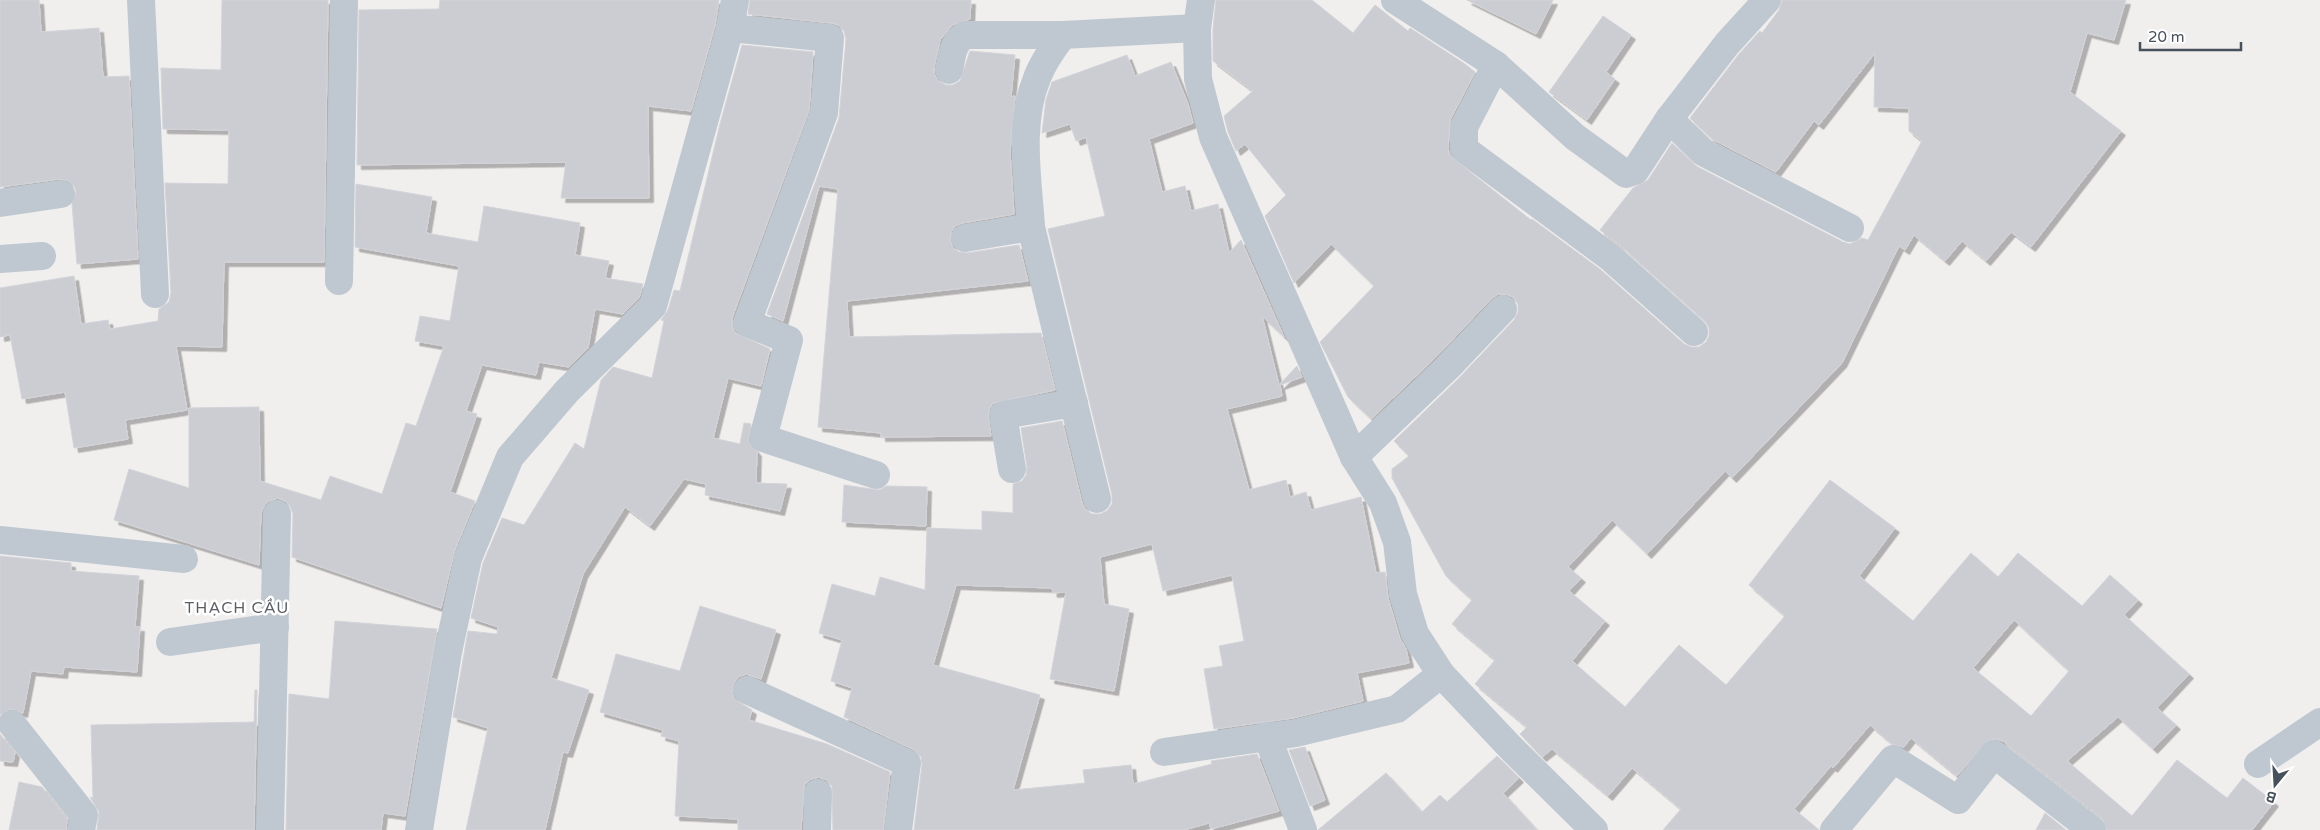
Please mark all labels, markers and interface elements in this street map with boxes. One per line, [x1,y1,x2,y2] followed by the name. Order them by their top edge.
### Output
[2140,20,2241,52] scale bar
[2148,28,2185,46] text: 20 m
[185,598,289,618] district label: THẠCH CẦU
[2250,760,2300,810] north arrow
[2264,787,2278,806] text: B

